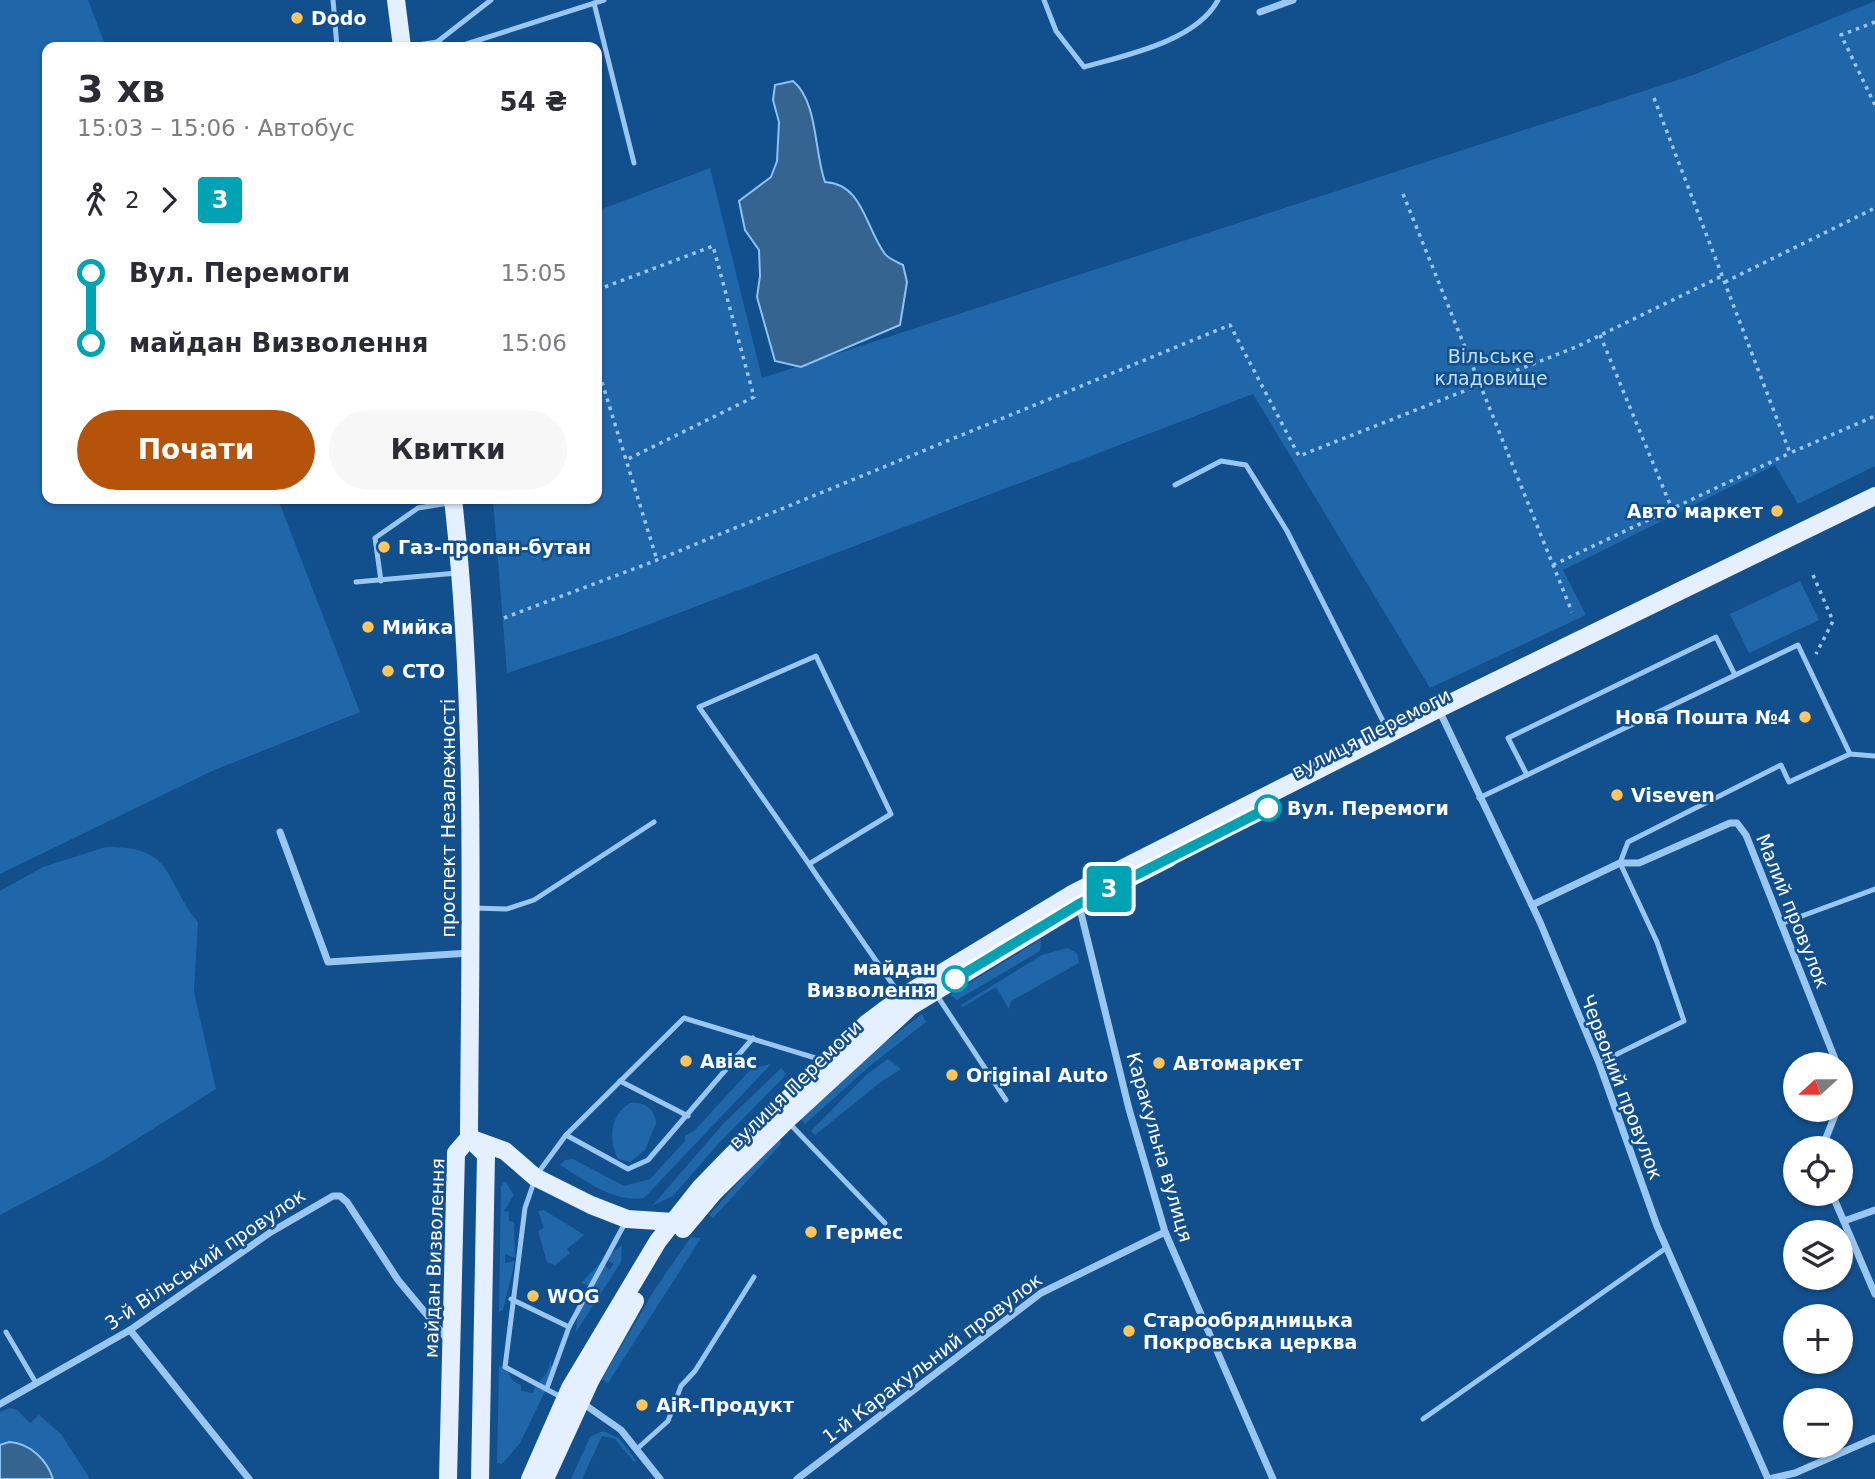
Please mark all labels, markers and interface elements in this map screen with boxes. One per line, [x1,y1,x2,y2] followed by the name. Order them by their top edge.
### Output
[311,7,366,29] place label: Dodo
[289,10,305,26] marker: Dodo
[77,67,165,111] text: 3 хв
[499,87,567,117] text: 54 ₴
[77,115,355,141] text: 15:03 – 15:06 · Автобус
[77,181,115,219] icon: walk
[150,181,188,219] icon: forward
[212,186,228,214] text: 3
[125,187,140,213] text: 2
[129,258,350,288] text: Вул. Перемоги
[501,260,567,286] text: 15:05
[129,328,428,358] text: майдан Визволення
[501,330,567,356] text: 15:06
[1434,345,1548,389] park label: Вільське кладовище
[77,410,315,490] button: Почати
[329,410,567,490] button: Квитки
[1627,500,1763,522] place label: Авто маркет
[1769,503,1785,519] marker: Авто маркет
[398,536,591,558] place label: Газ-пропан-бутан
[376,539,392,555] marker: Газ-пропан-бутан
[382,616,453,638] place label: Мийка
[360,619,376,635] marker: Мийка
[402,660,445,682] place label: СТО
[380,663,396,679] marker: СТО
[1288,683,1454,783] street label: вулиця Перемоги
[437,699,459,937] street label: проспект Незалежності
[1615,706,1791,728] place label: Нова Пошта №4
[1797,709,1813,725] marker: Нова Пошта №4
[1631,784,1715,806] place label: Viseven
[1609,787,1625,803] marker: Viseven
[1255,795,1281,821] marker: Вул. Перемоги
[1287,797,1449,819] place label: Вул. Перемоги
[1752,831,1834,991] street label: Малий провулок
[1086,866,1132,912] line badge: 3
[1101,875,1117,903] text: 3
[807,957,936,1001] place label: майдан Визволення
[942,966,968,992] marker: майдан Визволення
[1577,991,1667,1183] street label: Червоний провулок
[724,1015,866,1153] street label: вулиця Перемоги
[700,1050,757,1072] place label: Авіас
[1122,1050,1198,1244] street label: Каракульна вулиця
[1173,1052,1303,1074] place label: Автомаркет
[1783,1052,1853,1122] north arrow
[1783,1052,1853,1458] map controls
[678,1053,694,1069] marker: Авіас
[1151,1055,1167,1071] marker: Автомаркет
[966,1064,1108,1086] place label: Original Auto
[944,1067,960,1083] marker: Original Auto
[1783,1136,1853,1206] button: locate
[420,1158,448,1358] street label: майдан Визволення
[101,1184,309,1334] street label: 3-й Вільський провулок
[1783,1220,1853,1290] button: layers
[825,1221,903,1243] place label: Гермес
[803,1224,819,1240] marker: Гермес
[818,1268,1046,1448] street label: 1-й Каракульний провулок
[547,1285,600,1307] place label: WOG
[525,1288,541,1304] marker: WOG
[1783,1304,1853,1374] button: +
[1143,1309,1357,1353] place label: Старообрядницька Покровська церква
[1121,1323,1137,1339] marker: Старообрядницька Покровська церква
[1783,1388,1853,1458] button: −
[656,1394,794,1416] place label: AiR-Продукт
[634,1397,650,1413] marker: AiR-Продукт

